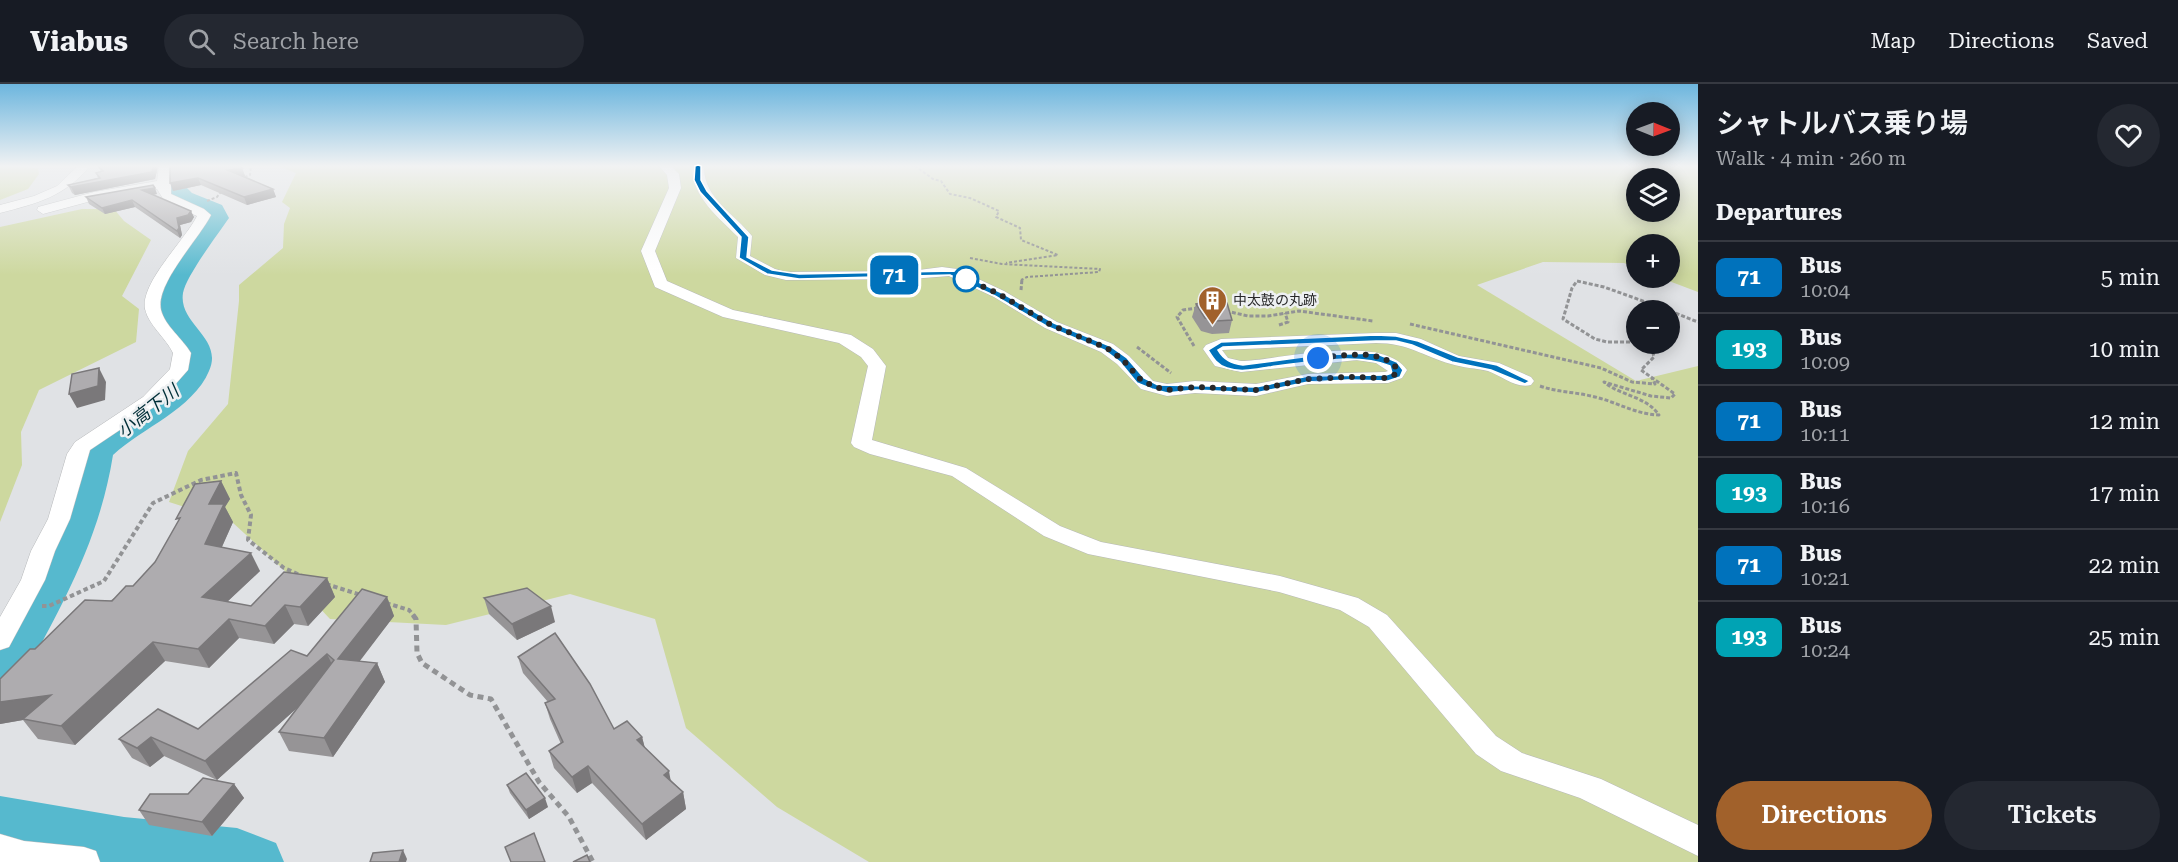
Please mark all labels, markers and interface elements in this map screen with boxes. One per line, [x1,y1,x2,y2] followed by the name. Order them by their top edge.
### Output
[164,14,584,68] search box
[30,25,128,58] text: Viabus
[185,25,218,58] icon: search
[233,29,359,54] text: Search here
[1871,29,1915,53] text: Map
[1948,29,2054,53] text: Directions
[2087,29,2148,53] text: Saved
[1626,102,1680,156] north arrow
[1626,102,1680,354] map controls
[2097,104,2160,167] button: heart
[1716,107,1968,140] text: シャトルバス乗り場
[1716,146,1906,170] text: Walk · 4 min · 260 m
[1626,168,1680,222] button: layers
[1716,200,1842,225] text: Departures
[1626,234,1680,288] button: +
[1800,253,1842,278] text: Bus
[867,256,921,294] line badge: 71
[882,263,906,287] text: 71
[1737,265,1761,289] text: 71
[2101,265,2160,290] text: 5 min
[953,266,979,292] unlabelled marker
[1800,278,1850,302] text: 10:04
[1196,284,1228,326] building icon: 中太鼓の丸跡
[1233,292,1317,308] place label: 中太鼓の丸跡
[1626,300,1680,354] button: −
[1800,325,1842,350] text: Bus
[1731,337,1767,361] text: 193
[2089,337,2160,362] text: 10 min
[1303,343,1333,373] your location
[1800,350,1850,374] text: 10:09
[113,379,184,441] water label: 小高下川
[1800,397,1842,422] text: Bus
[1737,409,1761,433] text: 71
[2089,409,2160,434] text: 12 min
[1800,422,1850,446] text: 10:11
[1800,469,1842,494] text: Bus
[1731,481,1767,505] text: 193
[2089,481,2160,506] text: 17 min
[1800,494,1850,518] text: 10:16
[1800,541,1842,566] text: Bus
[1737,553,1761,577] text: 71
[2089,553,2160,578] text: 22 min
[1800,566,1850,590] text: 10:21
[1800,613,1842,638] text: Bus
[1731,625,1767,649] text: 193
[2089,625,2160,650] text: 25 min
[1800,638,1850,662] text: 10:24
[1716,781,1932,850] button: Directions
[1944,781,2160,850] button: Tickets

